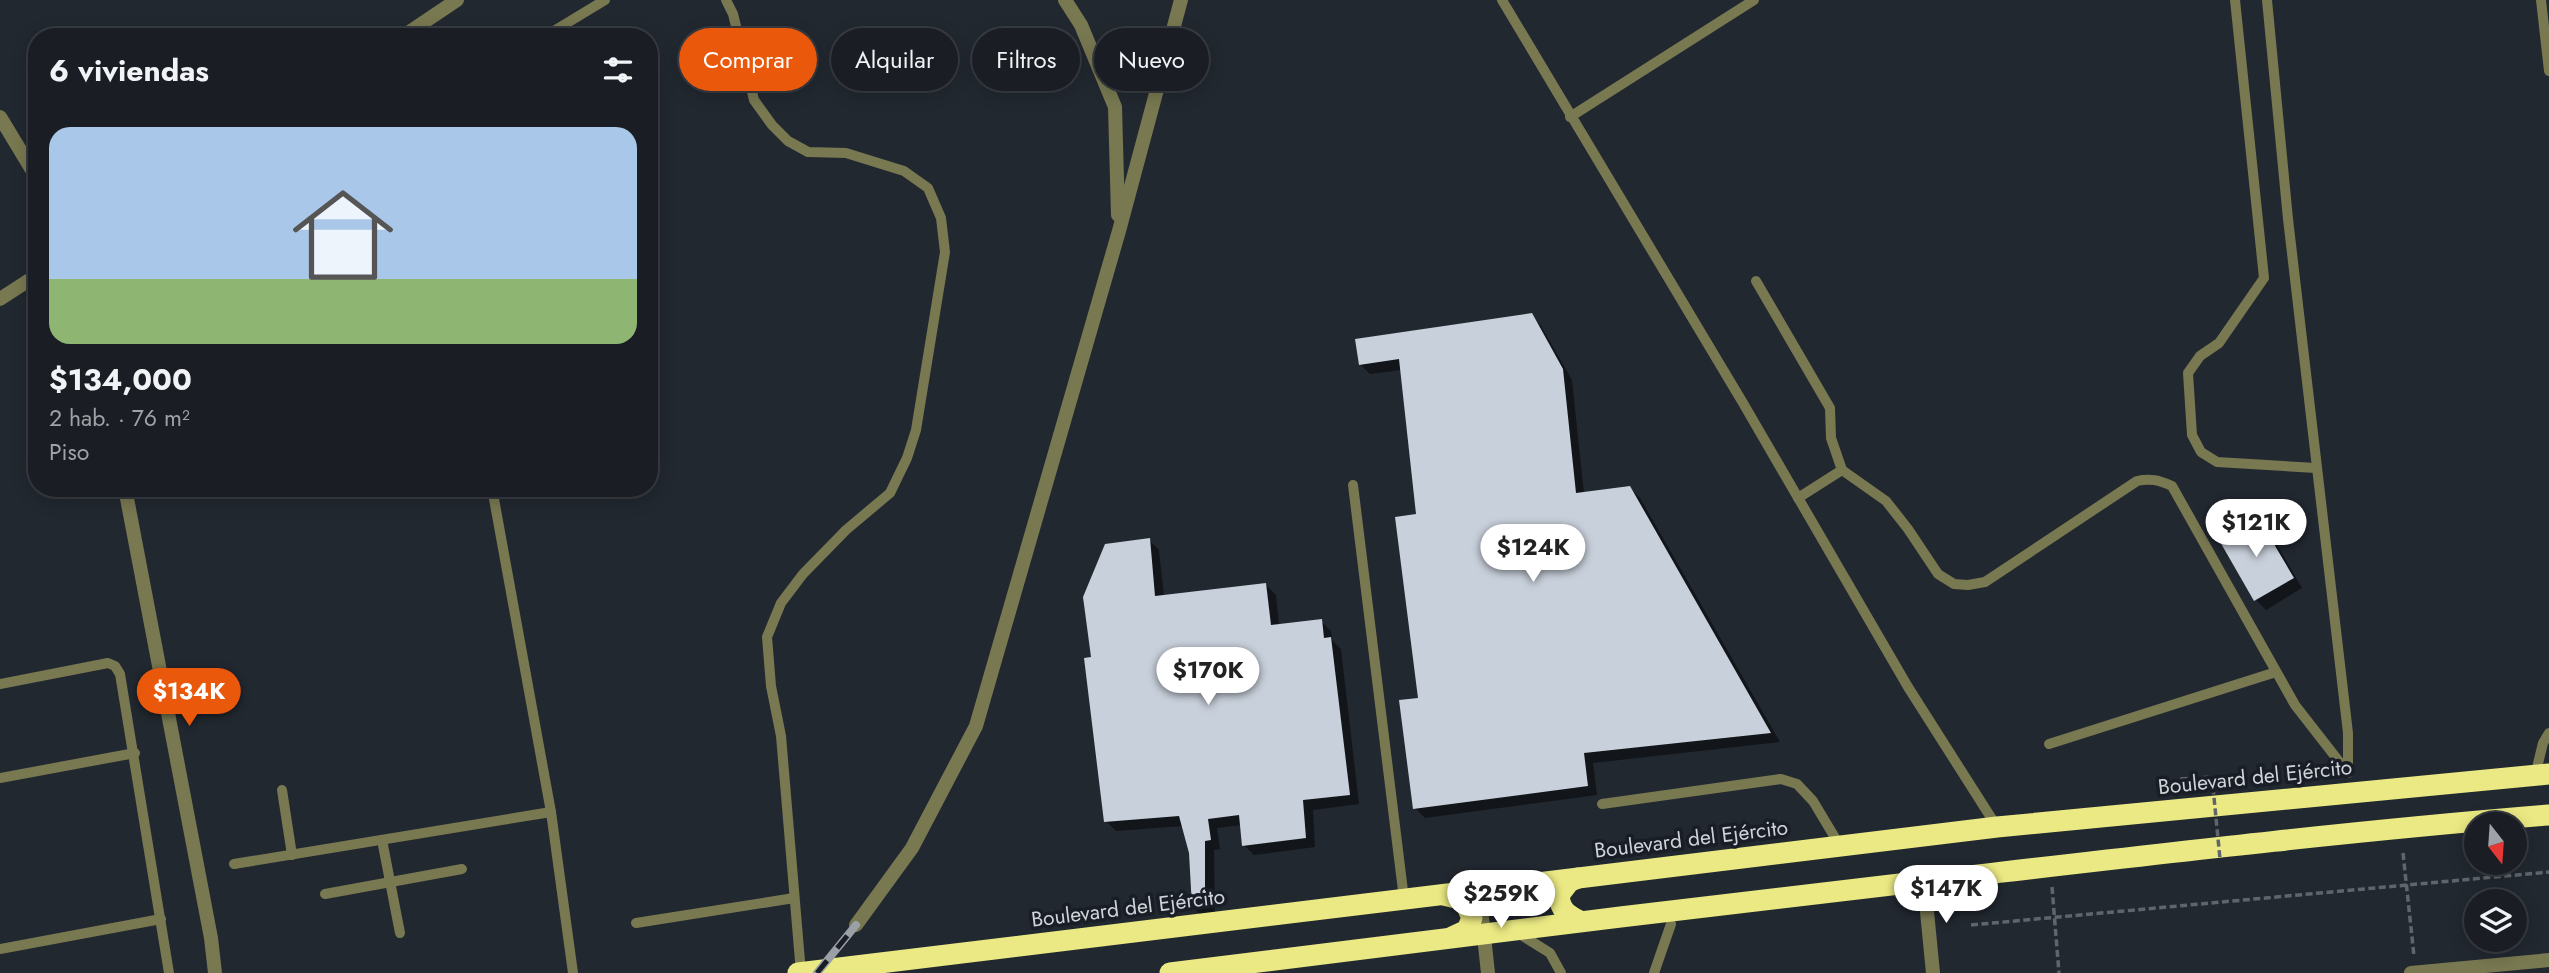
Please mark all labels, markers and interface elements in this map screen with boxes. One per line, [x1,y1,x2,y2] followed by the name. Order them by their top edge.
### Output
[679,28,817,91] chip: Comprar
[831,28,958,91] chip: Alquilar
[972,28,1080,91] chip: Filtros
[1094,28,1209,91] chip: Nuevo
[49,49,209,92] text: 6 viviendas
[599,51,637,89] icon: filters
[280,172,406,298] icon: home
[49,358,192,401] text: $134,000
[49,401,190,435] text: 2 hab. · 76 m²
[49,435,89,469] text: Piso
[2207,500,2305,559] pin: $121K
[2222,505,2290,539] text: $121K
[1484,524,1582,584] pin: $124K
[1496,530,1570,564] text: $124K
[1159,648,1257,707] pin: $170K
[1172,653,1244,687] text: $170K
[140,668,238,728] pin: $134K
[153,674,225,708] text: $134K
[2157,752,2353,802] street label: Boulevard del Ejército
[1593,812,1789,866] street label: Boulevard del Ejército
[2464,812,2527,875] north arrow
[2464,812,2527,952] map controls
[1897,866,1995,925] pin: $147K
[1452,870,1550,930] pin: $259K
[1910,871,1982,905] text: $147K
[1463,876,1539,910] text: $259K
[1030,881,1226,935] street label: Boulevard del Ejército
[2464,889,2527,952] button: layers

